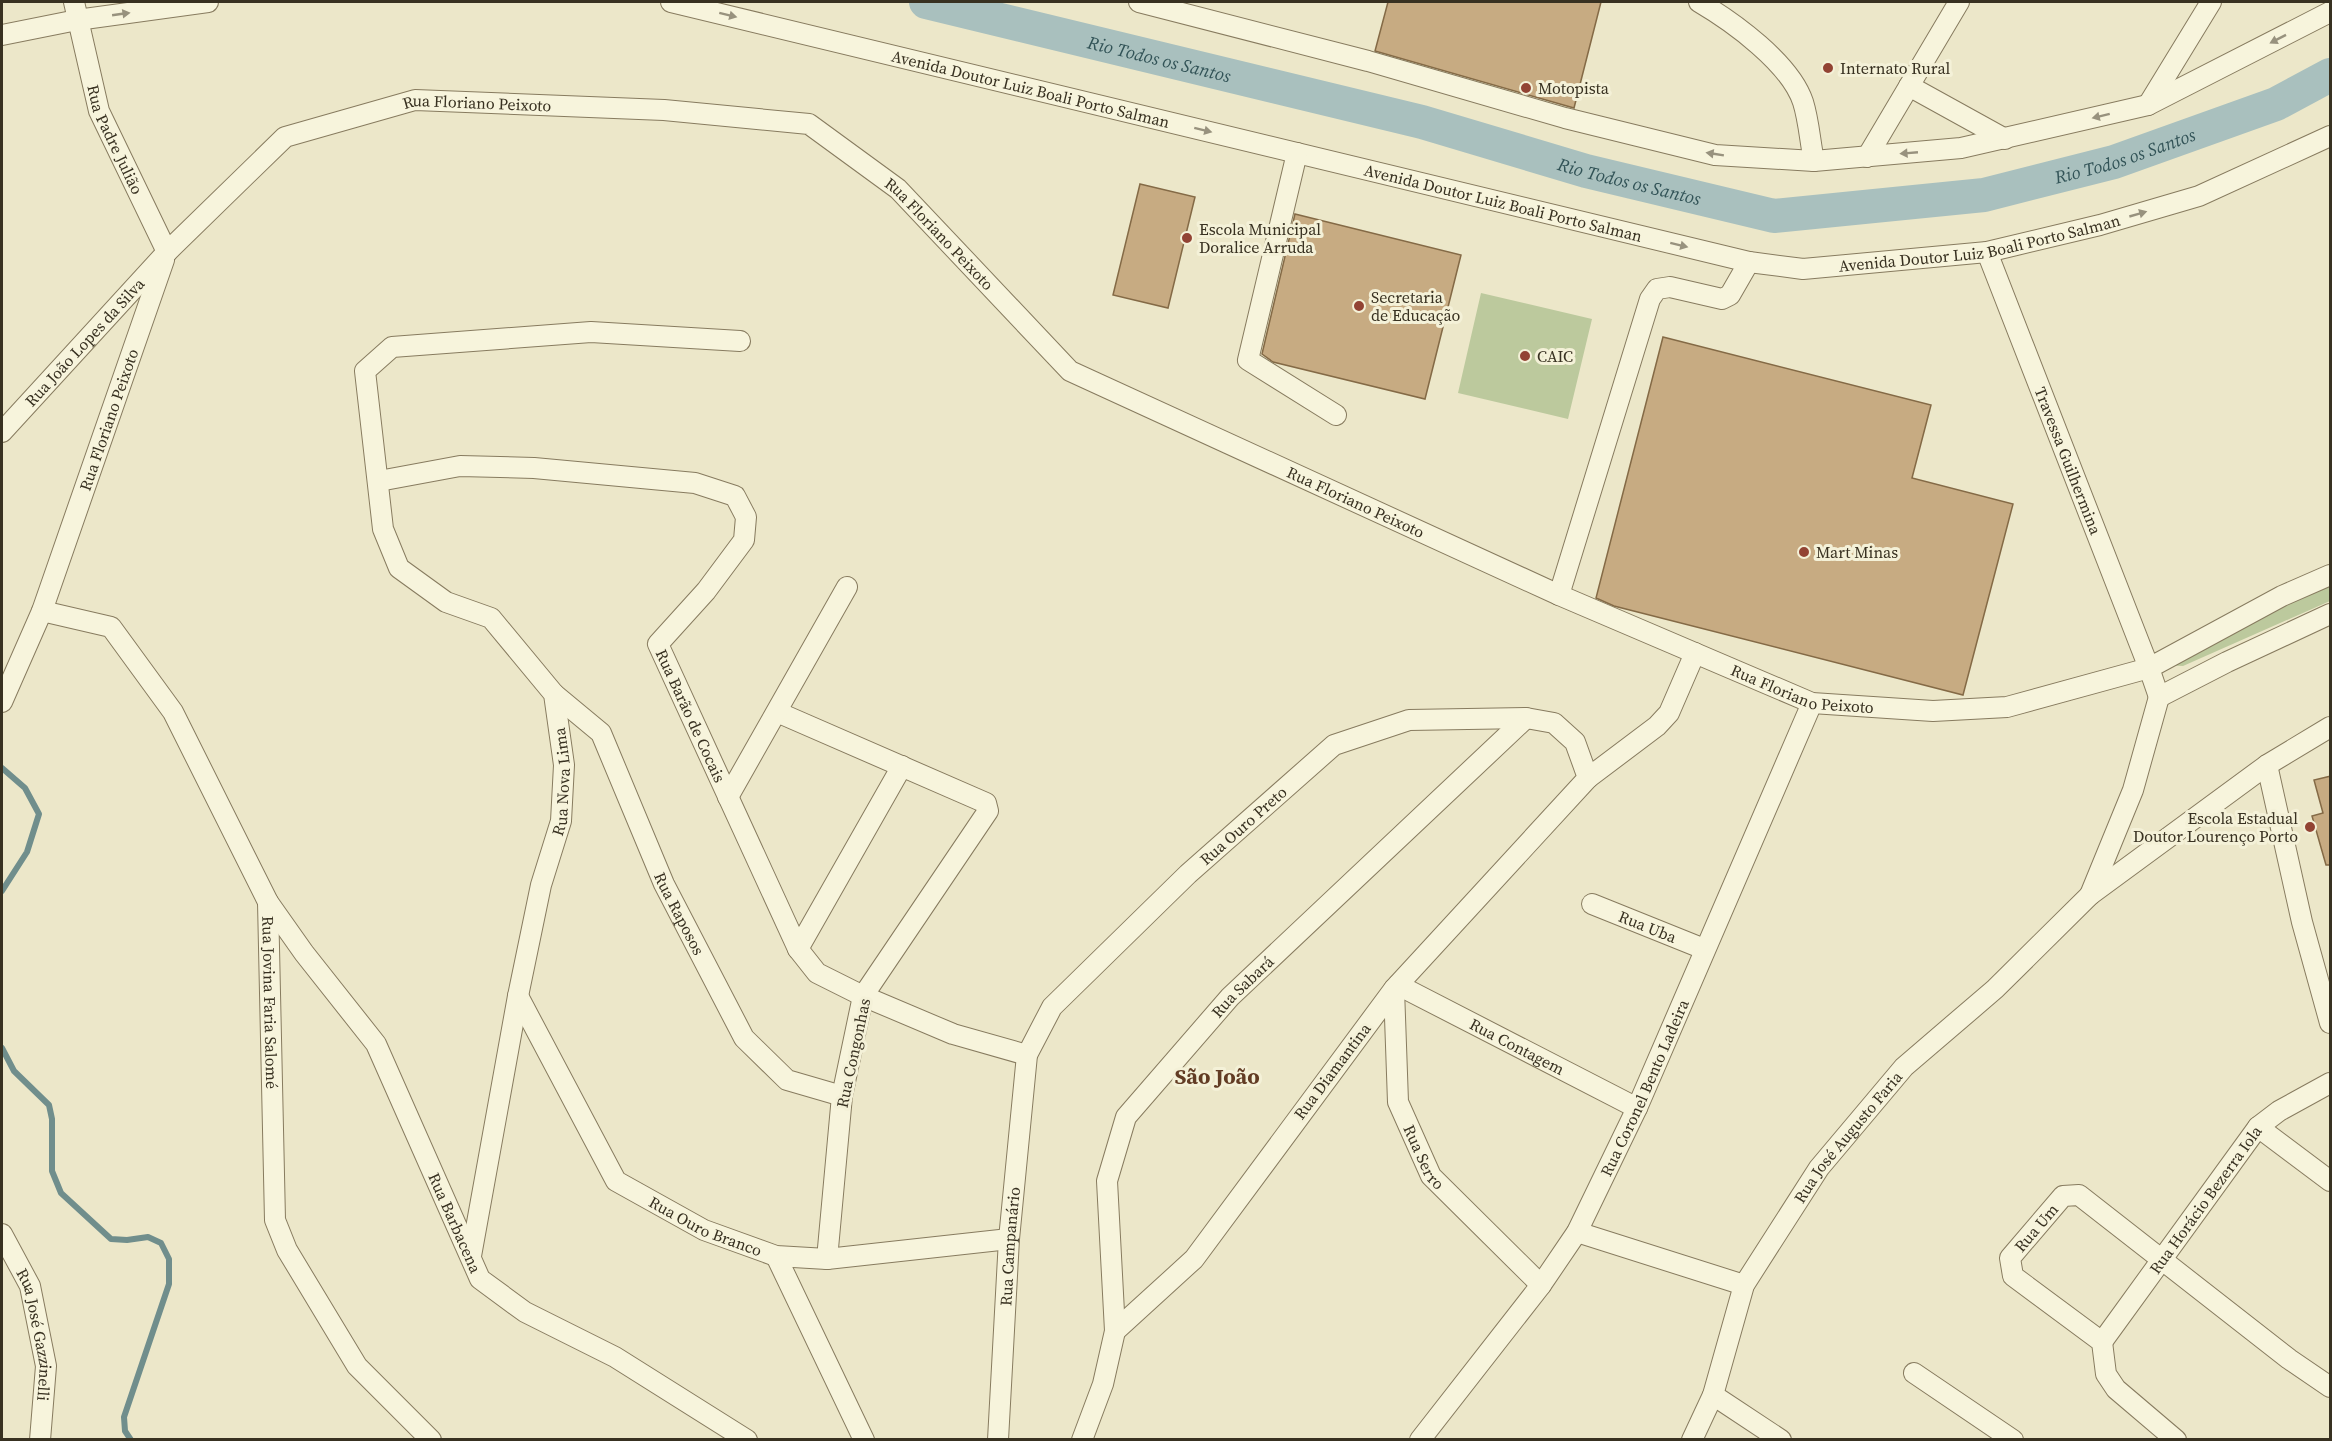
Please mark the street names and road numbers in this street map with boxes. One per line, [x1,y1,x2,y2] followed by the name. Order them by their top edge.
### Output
[889,45,1172,133] street label: Avenida Doutor Luiz Boali Porto Salman
[82,82,149,198] street label: Rua Padre Julião
[400,89,552,116] street label: Rua Floriano Peixoto
[1362,159,1645,247] street label: Avenida Doutor Luiz Boali Porto Salman
[880,172,999,295] street label: Rua Floriano Peixoto
[1838,209,2123,277] street label: Avenida Doutor Luiz Boali Porto Salman
[20,272,150,411] street label: Rua João Lopes da Silva
[74,345,143,494] street label: Rua Floriano Peixoto
[2030,384,2107,539] street label: Travessa Guilhermina
[1284,461,1428,543] street label: Rua Floriano Peixoto
[651,645,731,786] street label: Rua Barão de Cocais
[1728,659,1875,718] street label: Rua Floriano Peixoto
[546,725,575,838] street label: Rua Nova Lima
[1195,781,1291,870] street label: Rua Ouro Preto
[649,869,710,959] street label: Rua Raposos
[1616,905,1681,948] street label: Rua Uba
[257,916,283,1089] street label: Rua Jovina Faria Salomé
[1206,950,1279,1022] street label: Rua Sabará
[1595,995,1694,1180] street label: Rua Coronel Bento Ladeira
[831,996,875,1110] street label: Rua Congonhas
[1466,1013,1568,1080] street label: Rua Contagem
[1288,1018,1376,1124] street label: Rua Diamantina
[1788,1066,1908,1207] street label: Rua José Augusto Faria
[2144,1120,2267,1278] street label: Rua Horácio Bezerra Iola
[1399,1121,1449,1194] street label: Rua Serro
[423,1169,487,1277] street label: Rua Barbacena
[994,1186,1025,1306] street label: Rua Campanário
[645,1191,765,1261] street label: Rua Ouro Branco
[2009,1199,2063,1256] street label: Rua Um
[11,1264,57,1402] street label: Rua José Gazzinelli

